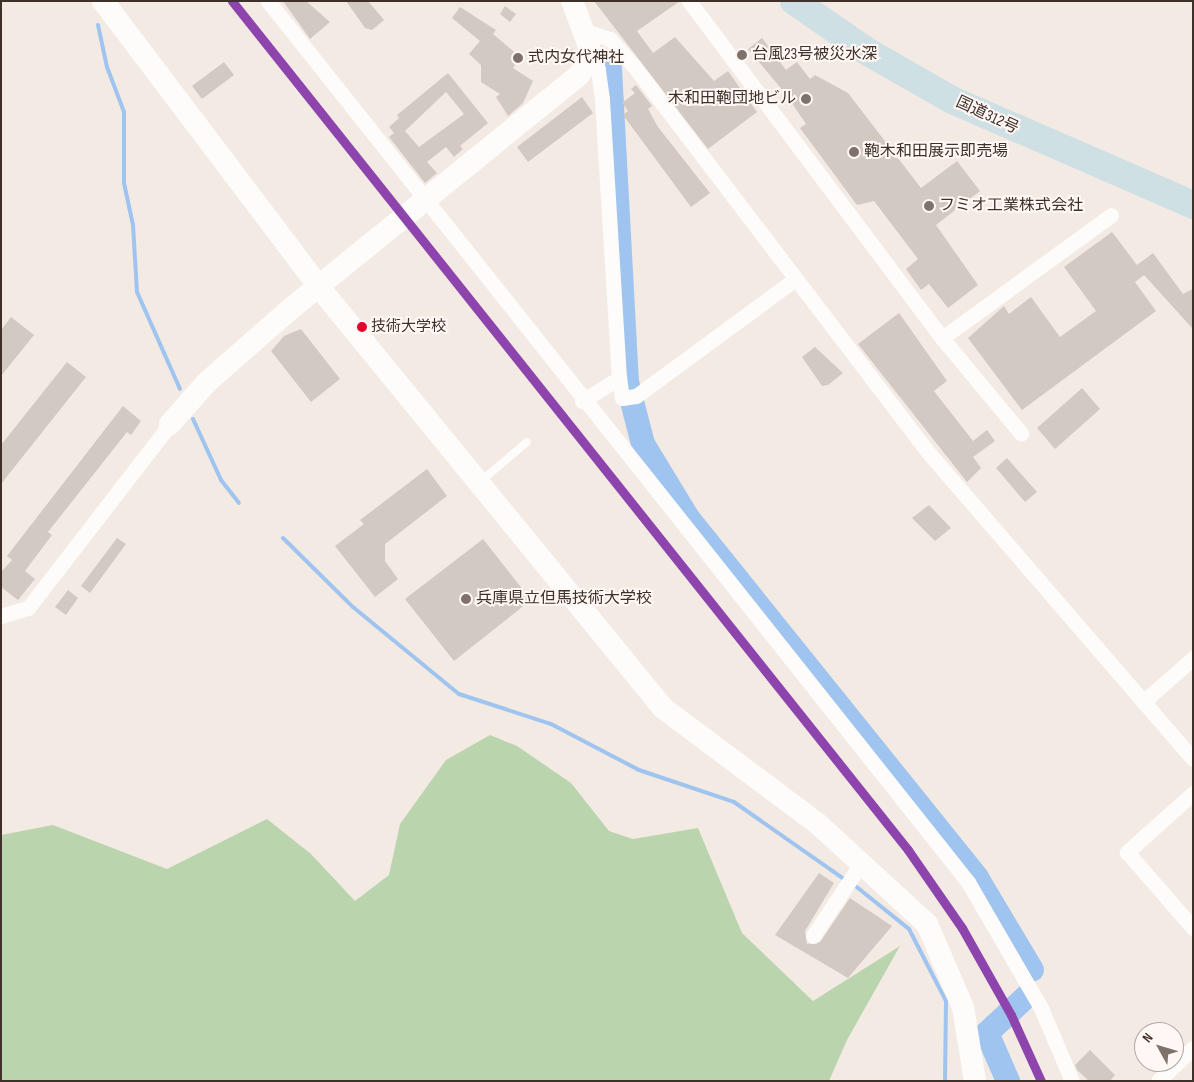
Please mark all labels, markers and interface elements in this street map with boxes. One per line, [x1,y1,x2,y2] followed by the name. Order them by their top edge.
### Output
[752,45,877,65] place label: 台風23号被災水深
[528,48,624,68] place label: 式内女代神社
[736,49,748,61] marker: 台風23号被災水深
[512,52,524,64] marker: 式内女代神社
[668,89,796,109] place label: 木和田鞄団地ビル
[800,93,812,105] marker: 木和田鞄団地ビル
[953,93,1021,139] street label: 国道312号
[864,142,1008,162] place label: 鞄木和田展示即売場
[848,146,860,158] marker: 鞄木和田展示即売場
[939,196,1083,216] place label: フミオ工業株式会社
[923,200,935,212] marker: フミオ工業株式会社
[371,318,446,336] place label: 技術大学校
[357,322,367,332] marker: 技術大学校
[476,589,652,609] place label: 兵庫県立但馬技術大学校
[460,593,472,605] marker: 兵庫県立但馬技術大学校
[1134,1022,1184,1072] north arrow
[1139,1030,1157,1046] text: N

